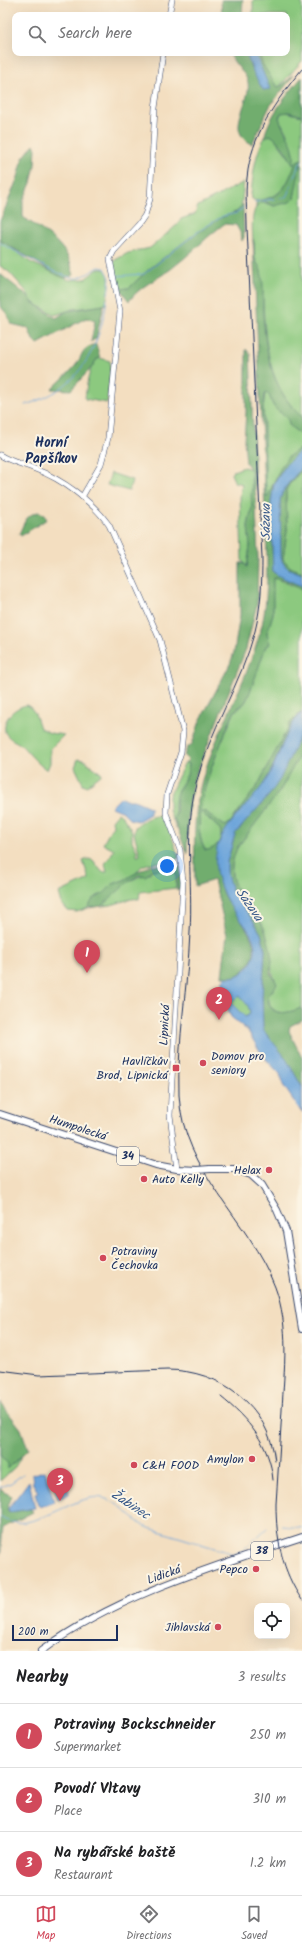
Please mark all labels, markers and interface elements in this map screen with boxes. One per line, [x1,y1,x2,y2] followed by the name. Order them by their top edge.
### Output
[12,12,290,56] search box
[58,22,132,46] text: Search here
[26,23,48,45] icon: search
[25,432,78,470] district label: Horní Papšíkov
[256,503,277,540] water label: Sázava
[157,856,177,876] your location
[230,884,269,927] water label: Sázava
[74,940,100,973] pin: 1
[206,987,232,1020] pin: 2
[154,1003,176,1046] street label: Lipnická
[211,1047,264,1080] place label: Domov pro seniory
[96,1052,169,1085] place label: Havlíčkův Brod, Lipnická
[198,1058,208,1068] marker: Domov pro seniory
[171,1063,181,1073] marker: Havlíčkův Brod, Lipnická
[47,1110,111,1147] street label: Humpolecká
[117,1147,139,1165] road number: 34
[234,1161,262,1180] place label: Helax
[264,1165,274,1175] marker: Helax
[152,1170,204,1189] place label: Auto Kelly
[139,1174,149,1184] marker: Auto Kelly
[111,1242,159,1275] place label: Potraviny Čechovka
[98,1253,108,1263] marker: Potraviny Čechovka
[207,1450,244,1469] place label: Amylon
[247,1454,257,1464] marker: Amylon
[142,1456,199,1475] place label: C&H FOOD
[129,1460,139,1470] marker: C&H FOOD
[47,1468,73,1501] pin: 3
[106,1485,155,1526] water label: Žabinec
[251,1542,273,1560] road number: 38
[144,1560,185,1590] street label: Lidická
[220,1560,248,1579] place label: Pepco
[251,1564,261,1574] marker: Pepco
[254,1603,290,1639] map controls
[254,1603,290,1639] button: locate
[165,1618,211,1637] place label: Jihlavská
[213,1622,223,1632] marker: Jihlavská
[12,1623,118,1642] scale bar
[18,1623,49,1641] text: 200 m
[16,1664,68,1691] text: Nearby
[238,1667,286,1688] text: 3 results
[54,1713,215,1737] text: Potraviny Bockschneider
[27,1725,31,1746] text: 1
[249,1725,286,1746] text: 250 m
[54,1737,121,1758] text: Supermarket
[54,1777,141,1801] text: Povodí Vltavy
[25,1789,33,1810] text: 2
[252,1789,286,1810] text: 310 m
[54,1801,82,1822] text: Place
[54,1841,175,1865] text: Na rybářské baště
[25,1853,33,1874] text: 3
[250,1853,286,1874] text: 1.2 km
[54,1865,113,1886] text: Restaurant
[35,1903,57,1945] tab: Map
[126,1903,172,1945] tab: Directions
[241,1903,267,1945] tab: Saved

